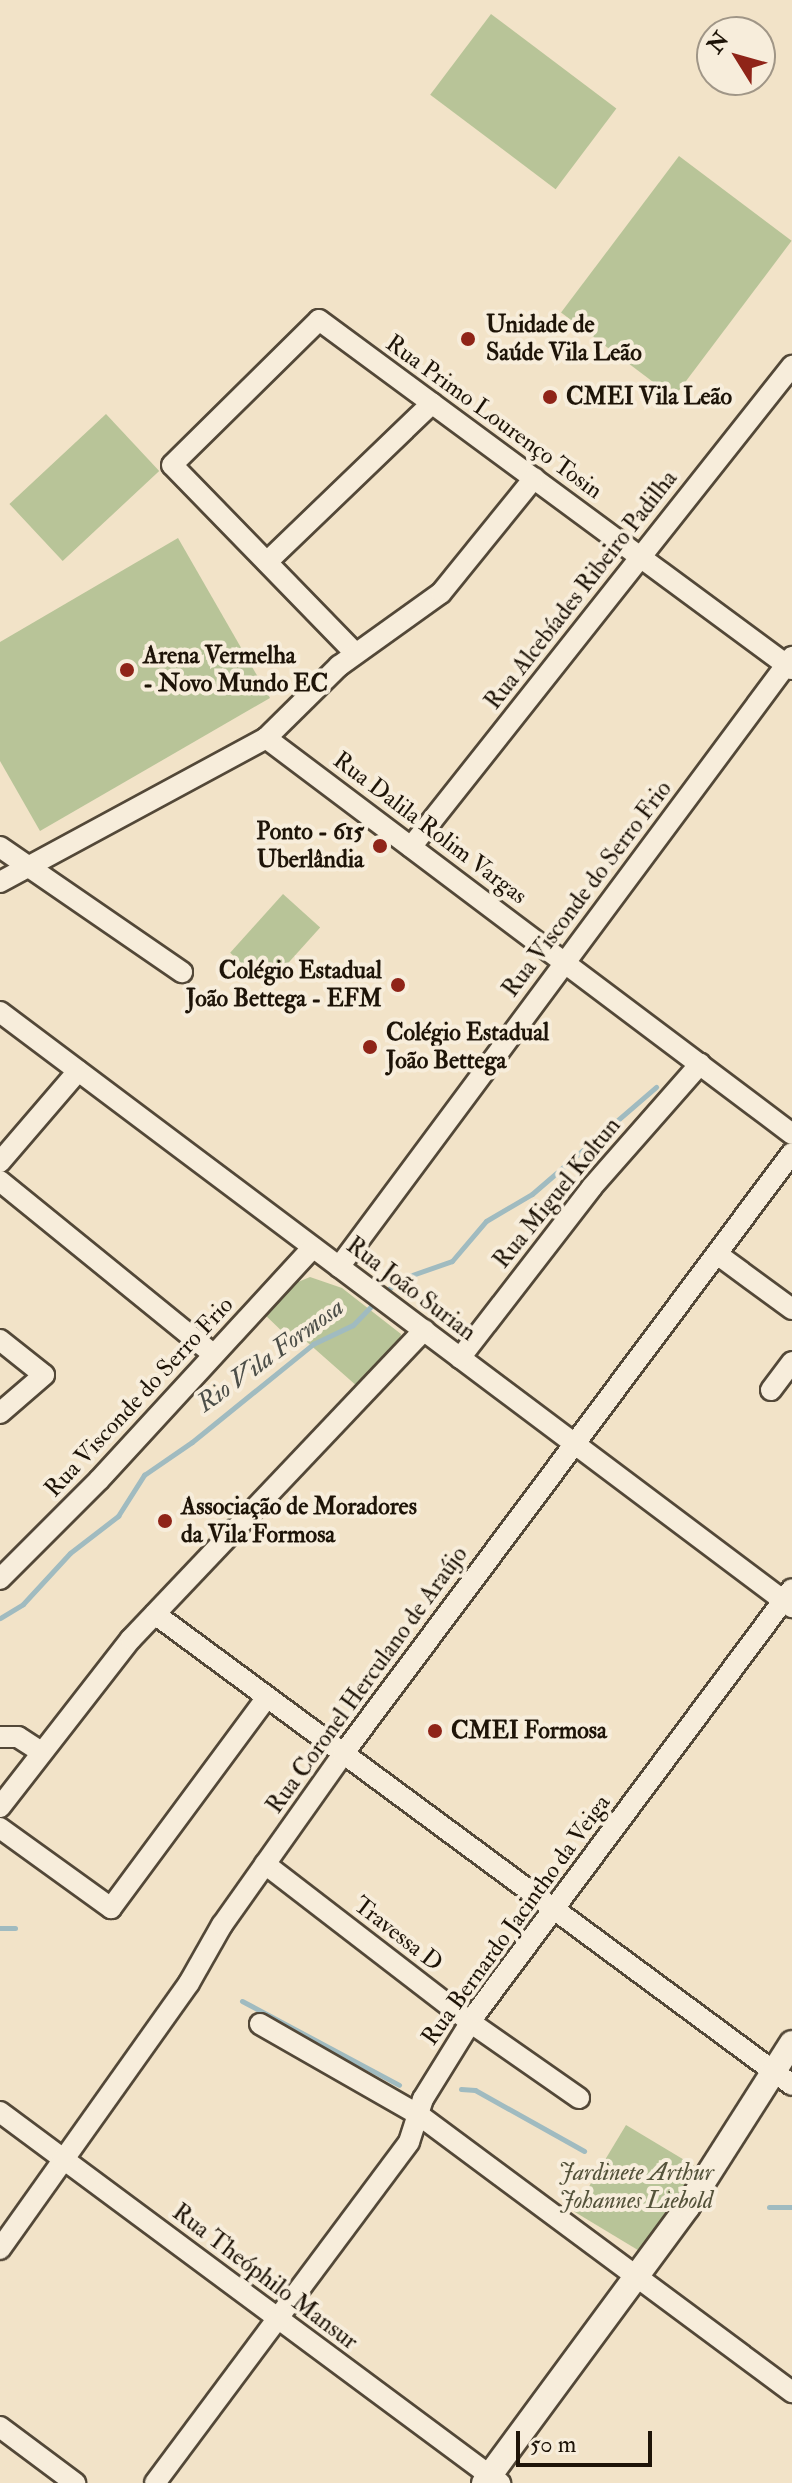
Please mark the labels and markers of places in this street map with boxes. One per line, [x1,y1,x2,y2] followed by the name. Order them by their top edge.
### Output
[486,311,642,367] place label: Unidade de Saúde Vila Leão
[457,328,479,350] marker: Unidade de Saúde Vila Leão
[566,383,732,411] place label: CMEI Vila Leão
[541,388,559,406] marker: CMEI Vila Leão
[143,642,328,698] place label: Arena Vermelha - Novo Mundo EC
[118,661,136,679] marker: Arena Vermelha - Novo Mundo EC
[256,818,364,874] place label: Ponto - 615 Uberlândia
[371,837,389,855] marker: Ponto - 615 Uberlândia
[186,957,382,1013] place label: Colégio Estadual João Bettega - EFM
[389,976,407,994] marker: Colégio Estadual João Bettega - EFM
[386,1019,549,1075] place label: Colégio Estadual João Bettega
[361,1038,379,1056] marker: Colégio Estadual João Bettega
[181,1493,417,1549] place label: Associação de Moradores da Vila Formosa
[156,1512,174,1530] marker: Associação de Moradores da Vila Formosa
[451,1717,607,1745] place label: CMEI Formosa
[426,1722,444,1740] marker: CMEI Formosa

